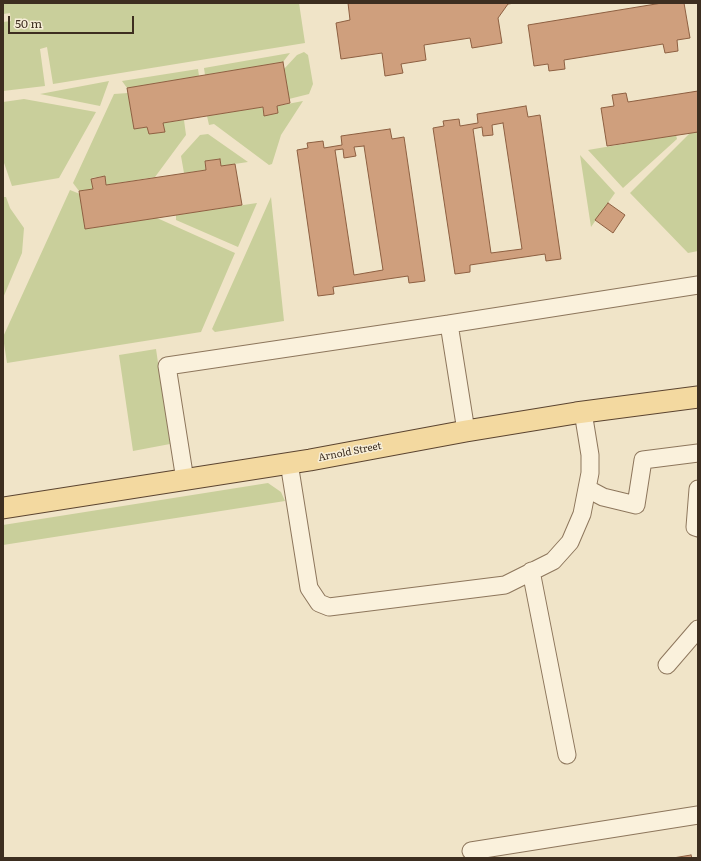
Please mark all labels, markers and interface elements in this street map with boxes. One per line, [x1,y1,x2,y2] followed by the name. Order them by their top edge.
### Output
[10,8,136,34] scale bar
[15,14,42,32] text: 50 m
[317,440,383,464] street label: Arnold Street

